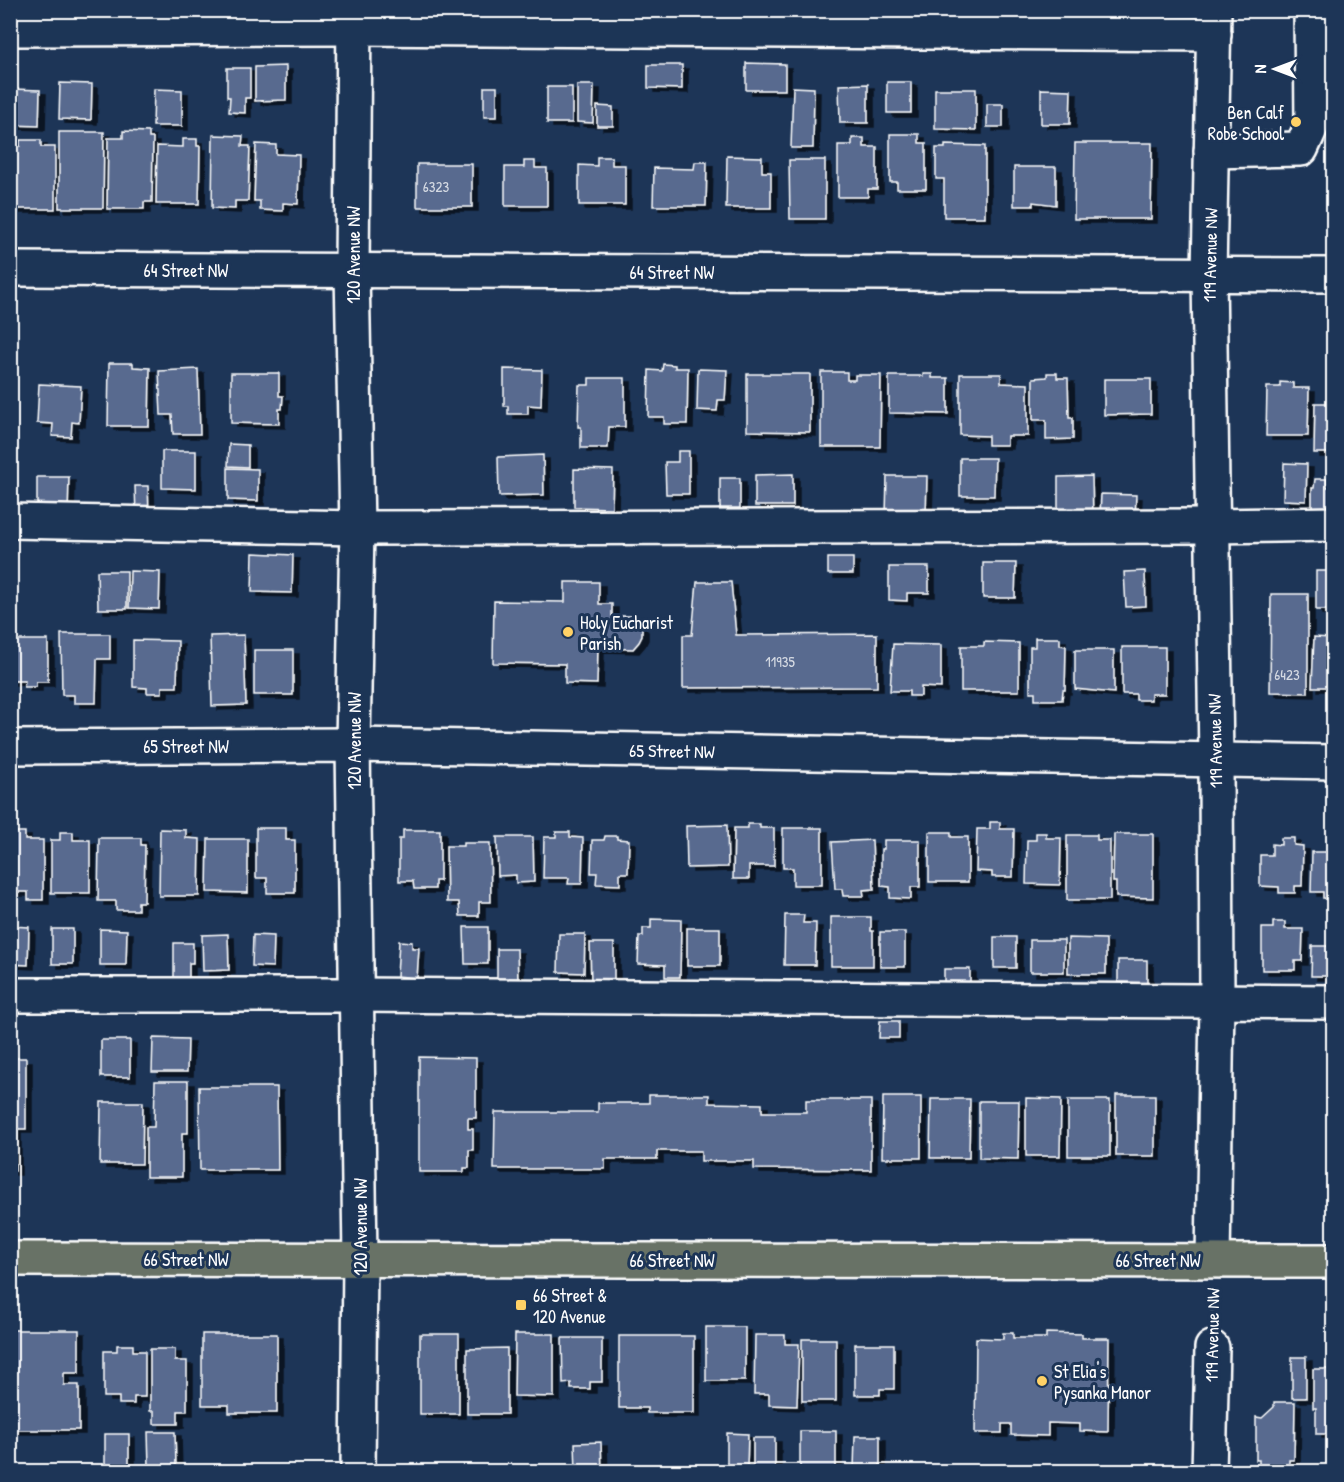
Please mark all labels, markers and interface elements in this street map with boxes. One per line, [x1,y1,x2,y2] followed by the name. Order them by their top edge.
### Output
[1245,39,1305,99] north arrow
[1249,64,1271,73] text: N
[1208,100,1285,146] place label: Ben Calf Robe School
[1289,115,1303,129] marker: Ben Calf Robe School
[423,176,449,197] house number: 6323
[341,206,366,304] street label: 120 Avenue NW
[1197,208,1223,302] street label: 119 Avenue NW
[144,258,228,283] street label: 64 Street NW
[630,260,714,285] street label: 64 Street NW
[580,610,674,656] place label: Holy Eucharist Parish
[561,625,575,639] marker: Holy Eucharist Parish
[765,651,795,672] house number: 11935
[1274,664,1300,685] house number: 6423
[342,692,367,790] street label: 120 Avenue NW
[1202,694,1228,788] street label: 119 Avenue NW
[143,734,229,759] street label: 65 Street NW
[629,738,715,764] street label: 65 Street NW
[348,1178,373,1276] street label: 120 Avenue NW
[143,1247,229,1272] street label: 66 Street NW
[629,1248,715,1273] street label: 66 Street NW
[1115,1248,1201,1273] street label: 66 Street NW
[533,1283,607,1329] place label: 66 Street & 120 Avenue
[1199,1288,1225,1382] street label: 119 Avenue NW
[514,1298,528,1312] marker: 66 Street & 120 Avenue
[1054,1359,1151,1405] place label: St Elia's Pysanka Manor
[1035,1374,1049,1388] marker: St Elia's Pysanka Manor

